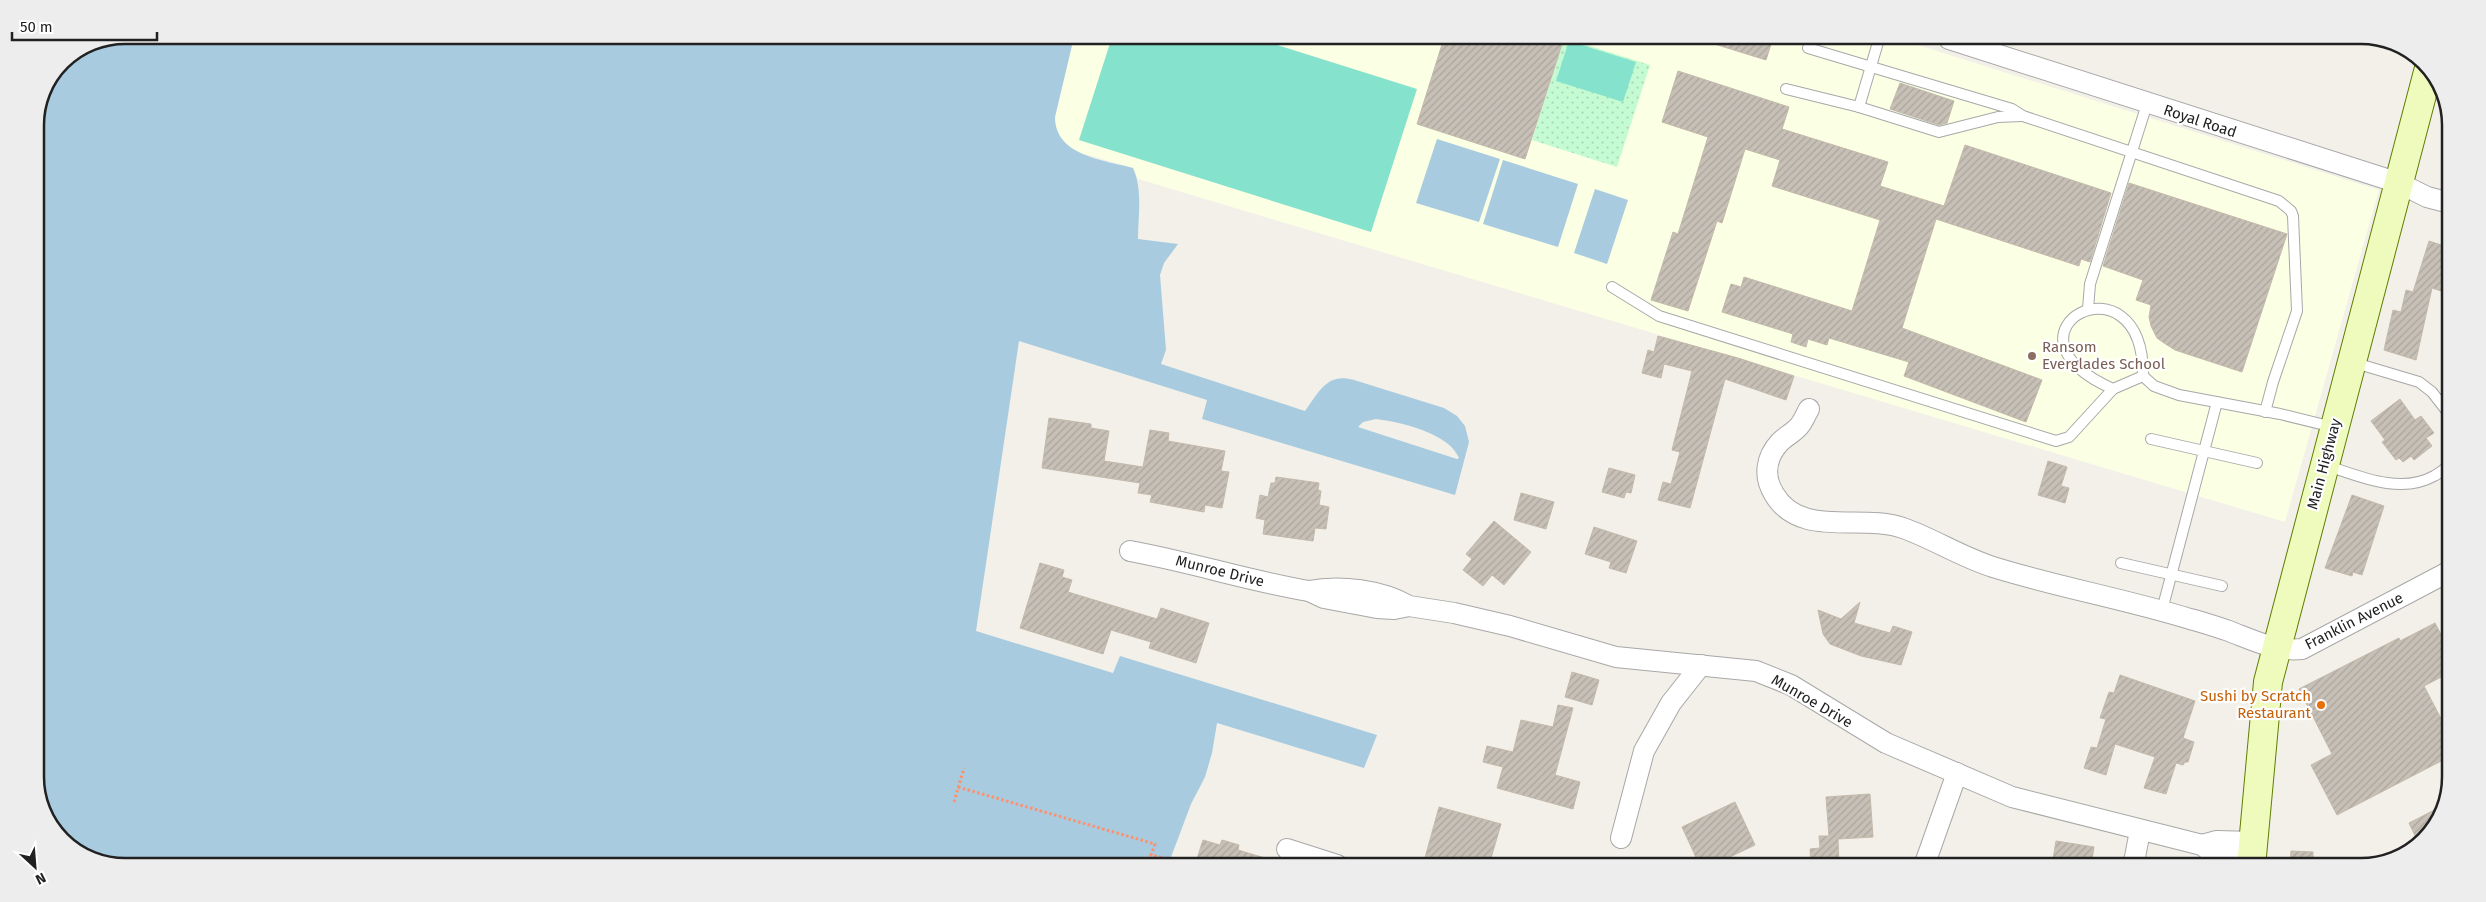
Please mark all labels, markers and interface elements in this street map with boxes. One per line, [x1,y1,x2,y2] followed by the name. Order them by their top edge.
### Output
[12,10,158,42] scale bar
[20,18,53,36] text: 50 m
[2161,101,2239,141] street label: Royal Road
[2042,338,2166,373] place label: Ransom Everglades School
[2026,350,2038,362] marker: Ransom Everglades School
[2303,416,2345,512] street label: Main Highway
[1174,551,1266,591] street label: Munroe Drive
[2302,588,2406,654] street label: Franklin Avenue
[1768,671,1856,731] street label: Munroe Drive
[2200,687,2312,722] place label: Sushi by Scratch Restaurant
[2315,699,2327,711] marker: Sushi by Scratch Restaurant
[10,842,60,892] north arrow
[33,869,48,888] text: N

